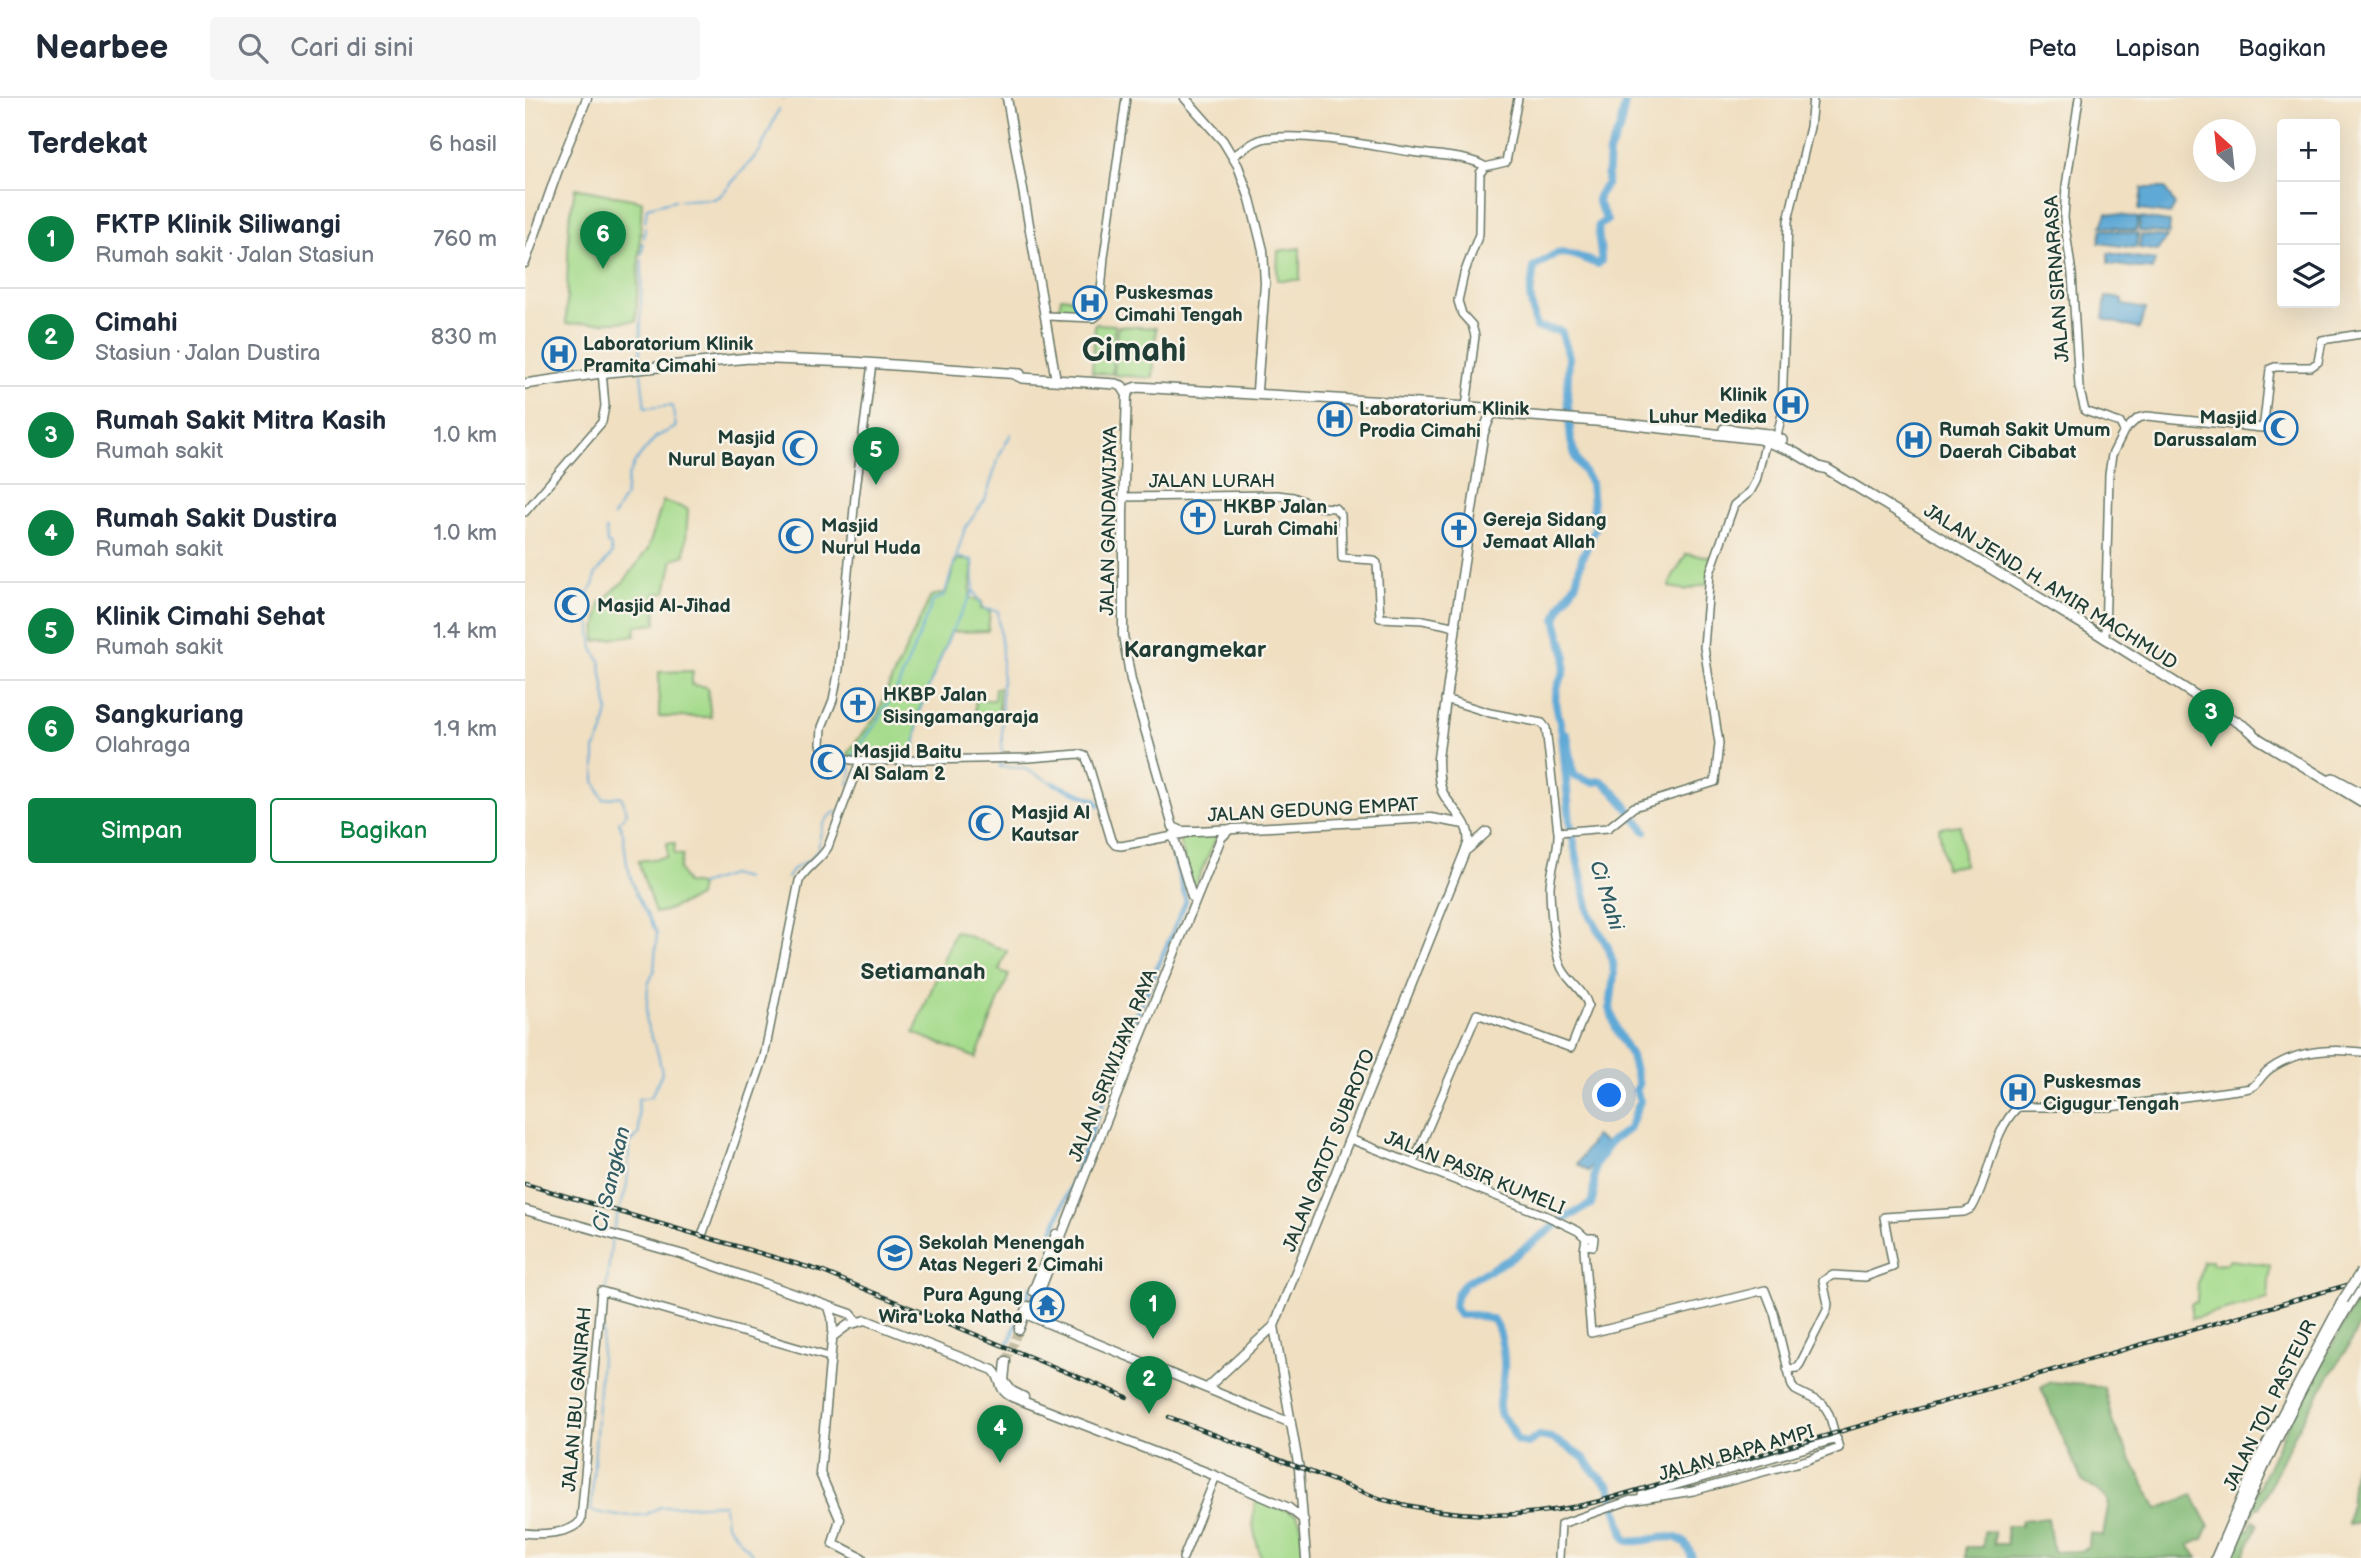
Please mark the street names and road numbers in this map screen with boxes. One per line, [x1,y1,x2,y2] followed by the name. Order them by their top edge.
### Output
[2040,194,2075,363] street label: JALAN SIRNARASA
[1096,426,1123,616] street label: JALAN GANDAWIJAYA
[1149,470,1275,493] street label: JALAN LURAH
[1919,499,2181,675] street label: JALAN JEND. H. AMIR MACHMUD
[1207,793,1420,828] street label: JALAN GEDUNG EMPAT
[1064,965,1163,1165] street label: JALAN SRIWIJAYA RAYA
[1278,1046,1381,1255] street label: JALAN GATOT SUBROTO
[1381,1127,1568,1220] street label: JALAN PASIR KUMELI
[558,1306,597,1492] street label: JALAN IBU GANIRAH
[2219,1316,2322,1495] street label: JALAN TOL PASTEUR
[1656,1420,1817,1487] street label: JALAN BAPA AMPI

